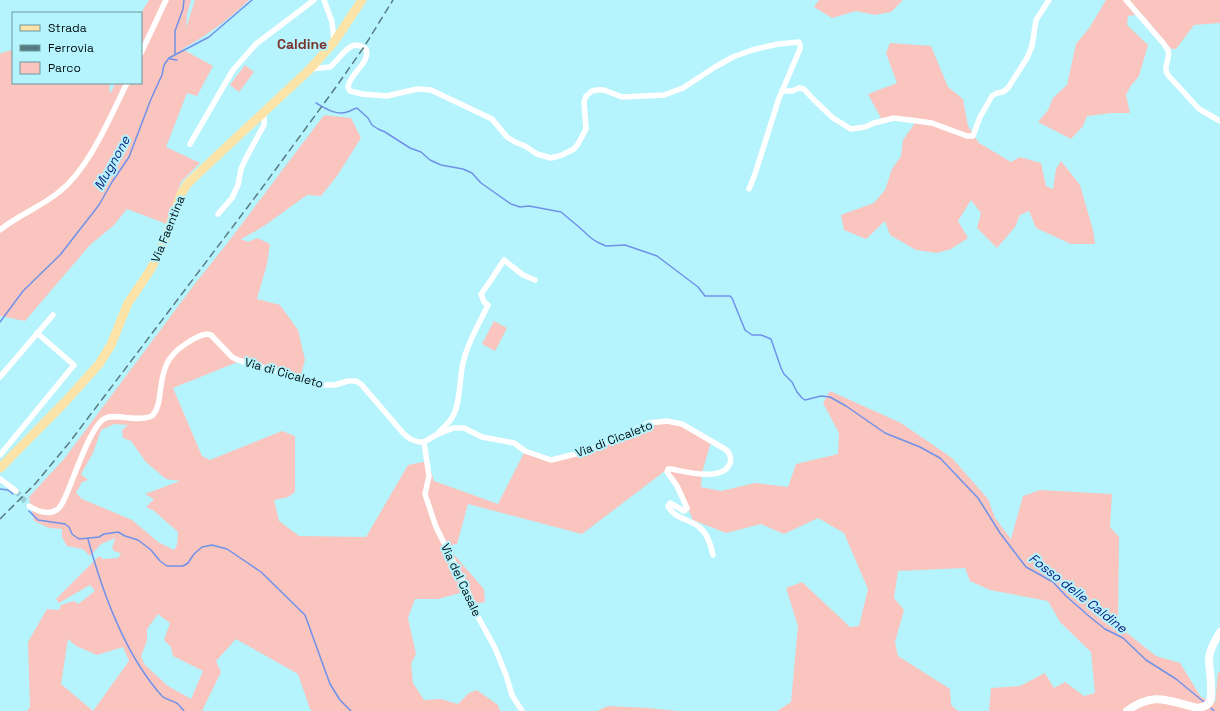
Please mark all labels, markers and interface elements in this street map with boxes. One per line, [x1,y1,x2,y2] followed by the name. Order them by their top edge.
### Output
[12,12,142,84] legend
[48,20,87,36] text: Strada
[277,35,327,53] district label: Caldine
[48,40,94,56] text: Ferrovia
[48,60,81,76] text: Parco
[90,132,134,193] water label: Mugnone
[147,193,189,265] street label: Via Faentina
[243,354,325,392] street label: Via di Cicaleto
[573,417,655,461] street label: Via di Cicaleto
[437,541,485,619] street label: Via del Casale
[1026,549,1131,637] water label: Fosso delle Caldine

